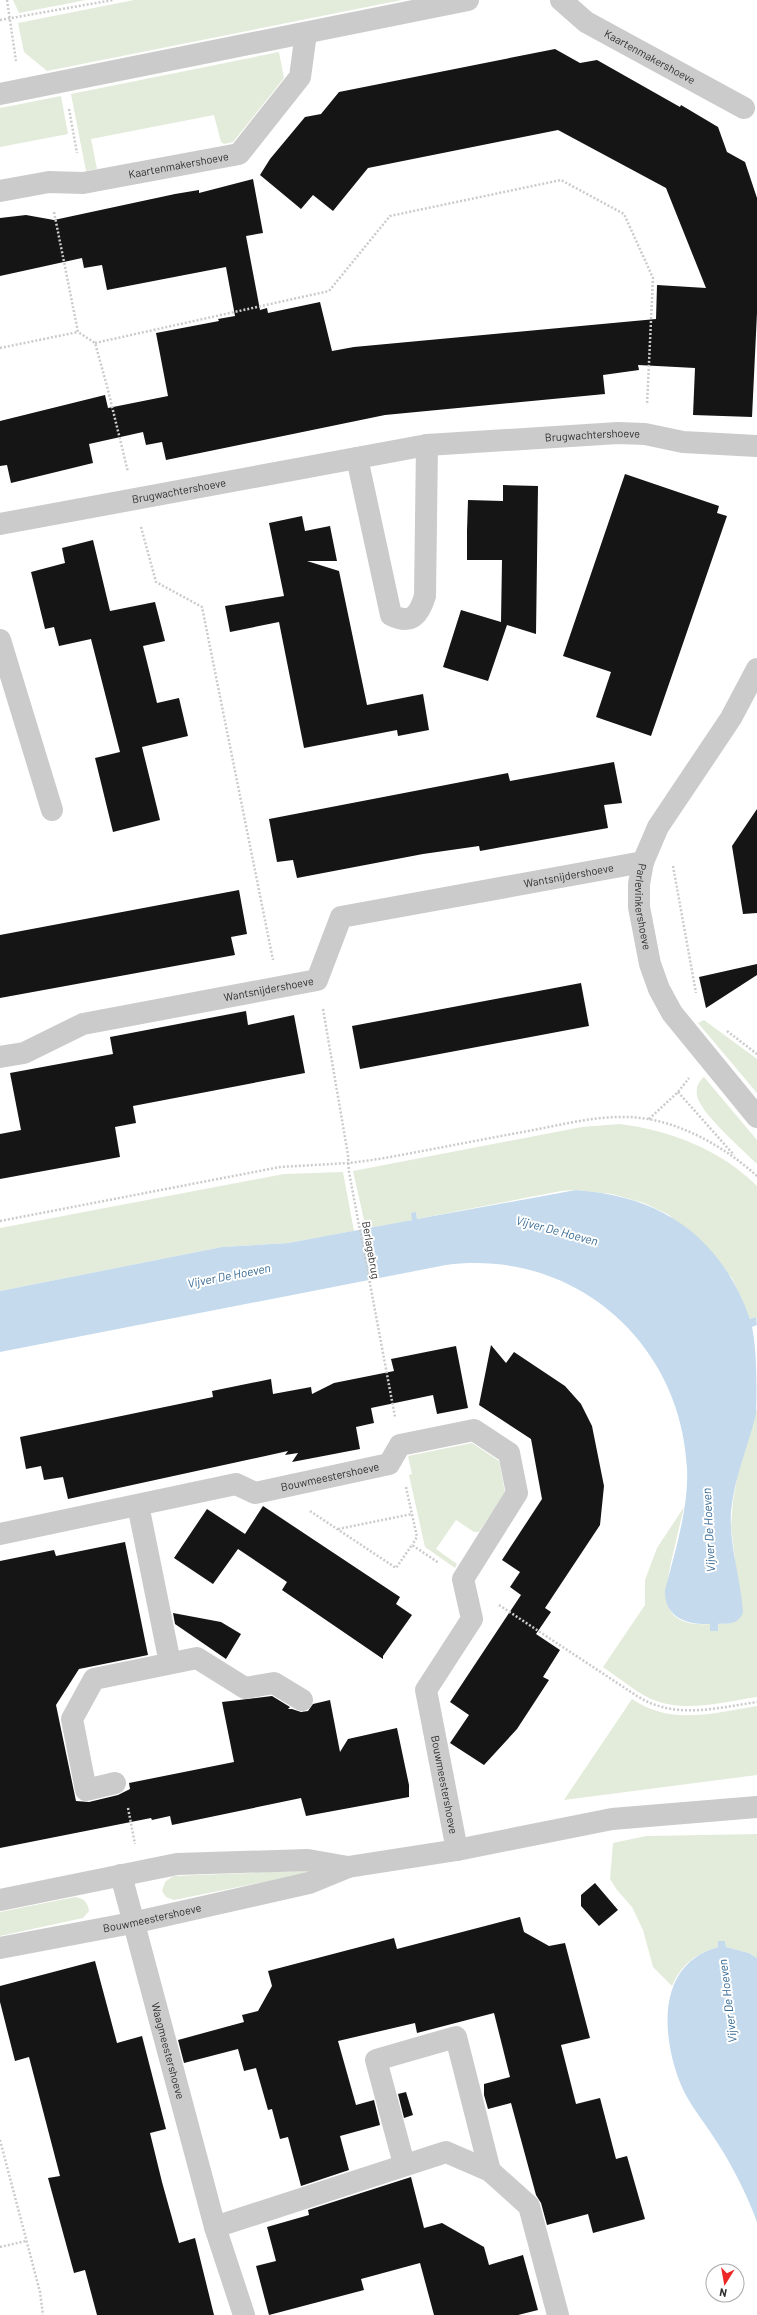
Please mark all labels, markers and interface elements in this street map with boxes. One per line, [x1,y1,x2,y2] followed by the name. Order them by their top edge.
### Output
[602,26,698,86] street label: Kaartenmakershoeve
[127,149,230,180] street label: Kaartenmakershoeve
[544,426,640,444] street label: Brugwachtershoeve
[131,475,227,505] street label: Brugwachtershoeve
[523,860,615,890] street label: Wantsnijdershoeve
[633,862,654,951] street label: Parlevinkershoeve
[223,974,315,1003] street label: Wantsnijdershoeve
[515,1212,600,1248] water label: Vijver De Hoeven
[360,1220,383,1280] street label: Berlagebrug
[186,1260,272,1290] water label: Vijver De Hoeven
[280,1459,380,1493] street label: Bouwmeestershoeve
[699,1488,717,1573] water label: Vijver De Hoeven
[429,1734,461,1835] street label: Bouwmeestershoeve
[102,1901,202,1934] street label: Bouwmeestershoeve
[715,1958,739,2044] water label: Vijver De Hoeven
[149,2001,188,2101] street label: Waagmeestershoeve
[705,2263,745,2303] north arrow
[718,2286,728,2300] text: N

